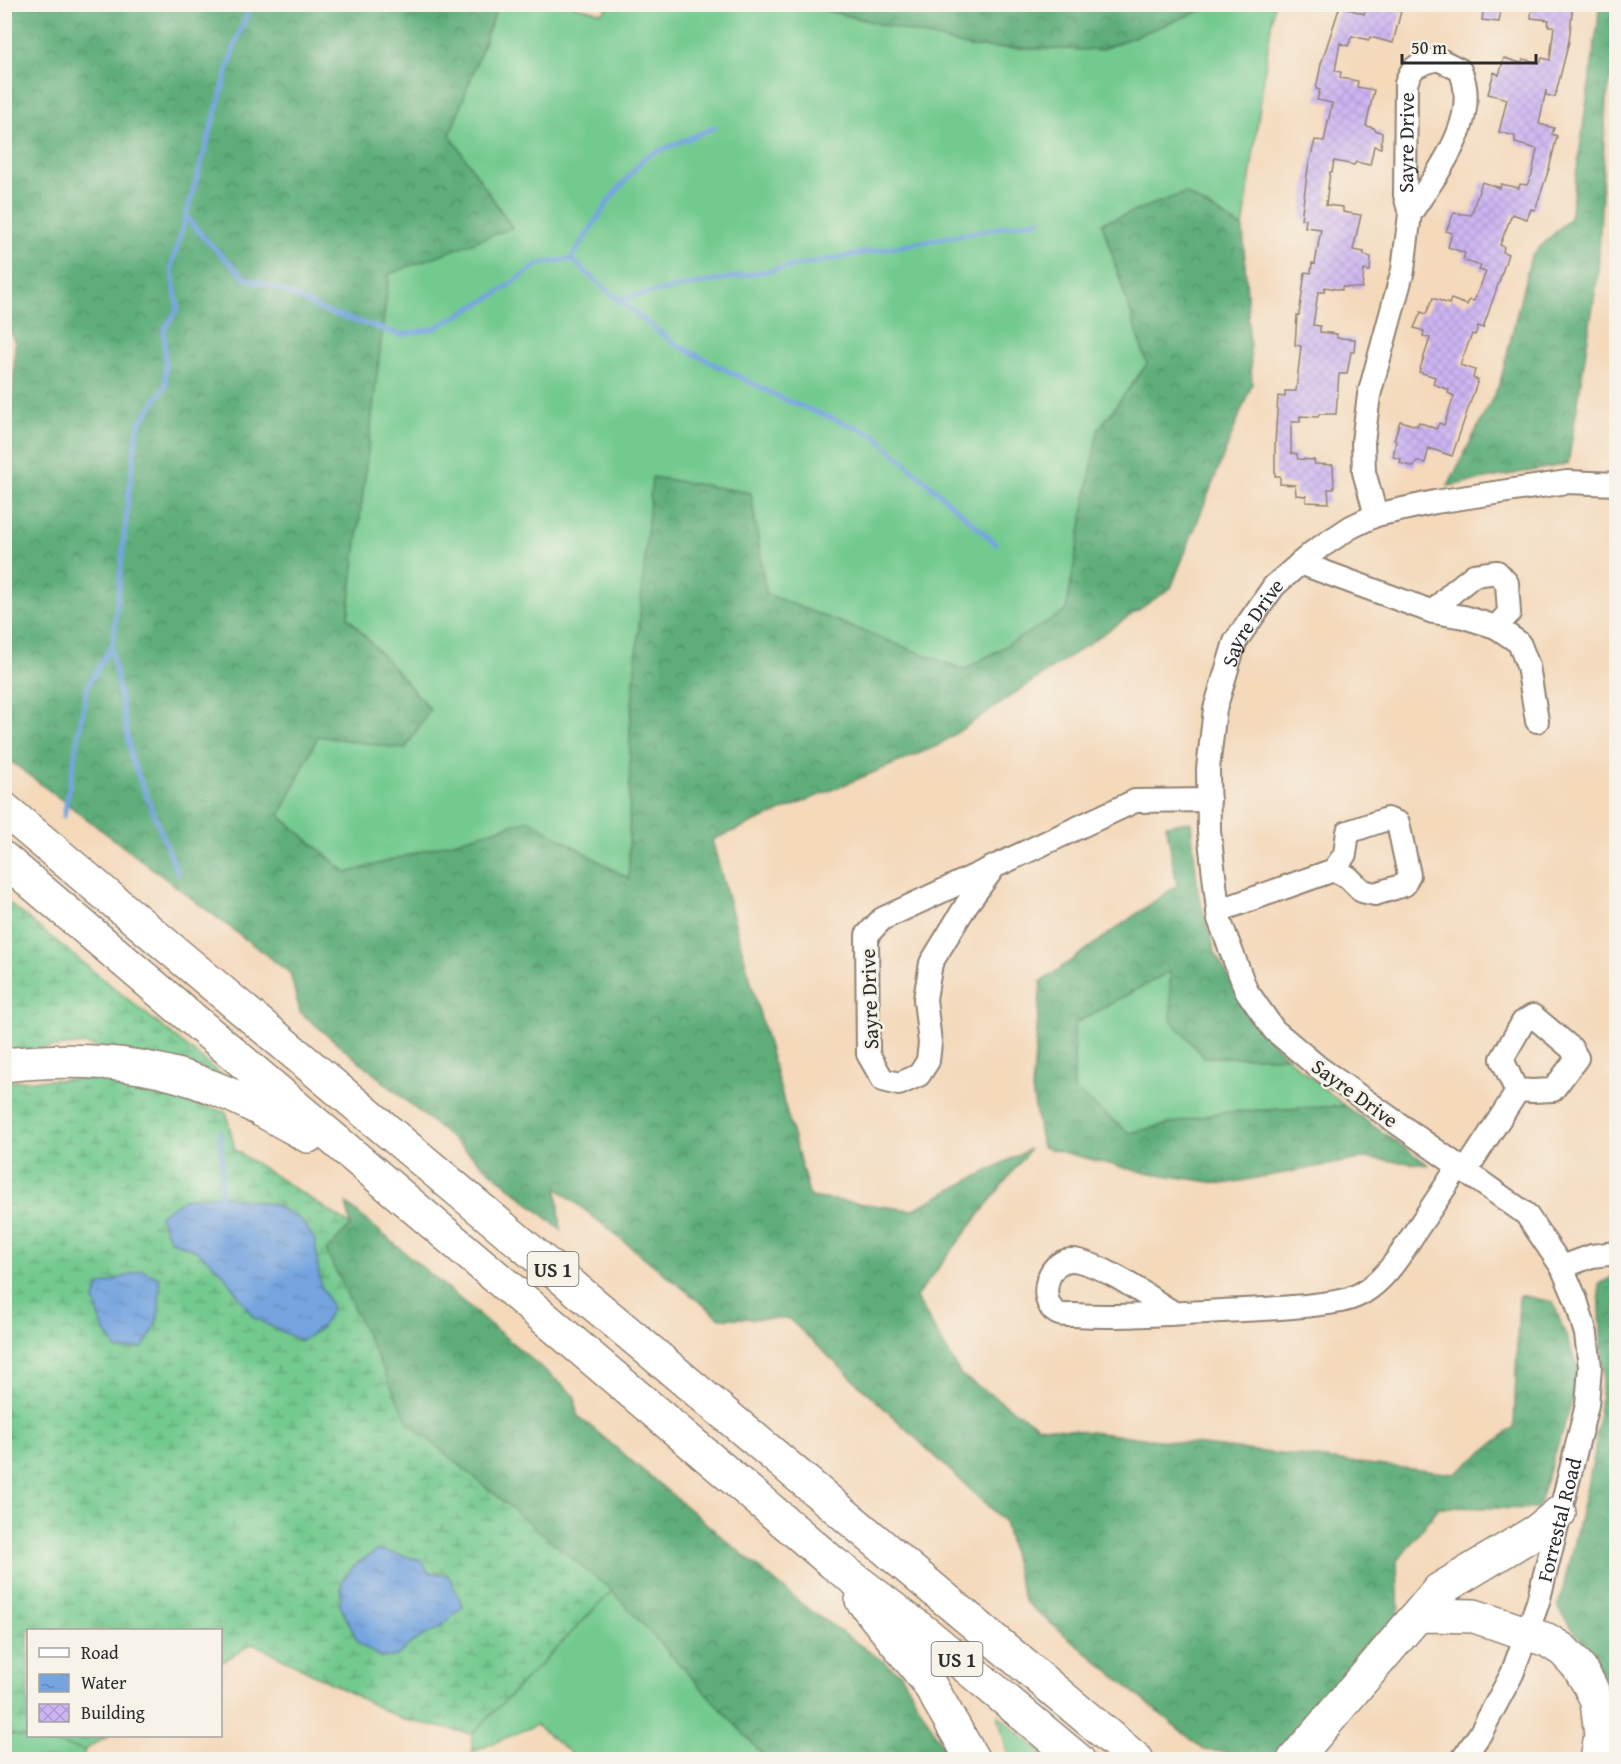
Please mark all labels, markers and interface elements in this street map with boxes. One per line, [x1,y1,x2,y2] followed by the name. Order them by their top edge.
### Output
[1402,27,1536,65] scale bar
[1411,34,1447,61] text: 50 m
[1390,92,1421,193] street label: Sayre Drive
[1213,569,1290,670] street label: Sayre Drive
[852,948,886,1050] street label: Sayre Drive
[1305,1051,1405,1135] street label: Sayre Drive
[528,1252,578,1286] road number: US 1
[1528,1453,1589,1585] street label: Forrestal Road
[27,1629,222,1737] legend
[81,1639,119,1666] text: Road
[932,1642,982,1676] road number: US 1
[81,1669,127,1696] text: Water
[81,1699,145,1726] text: Building

